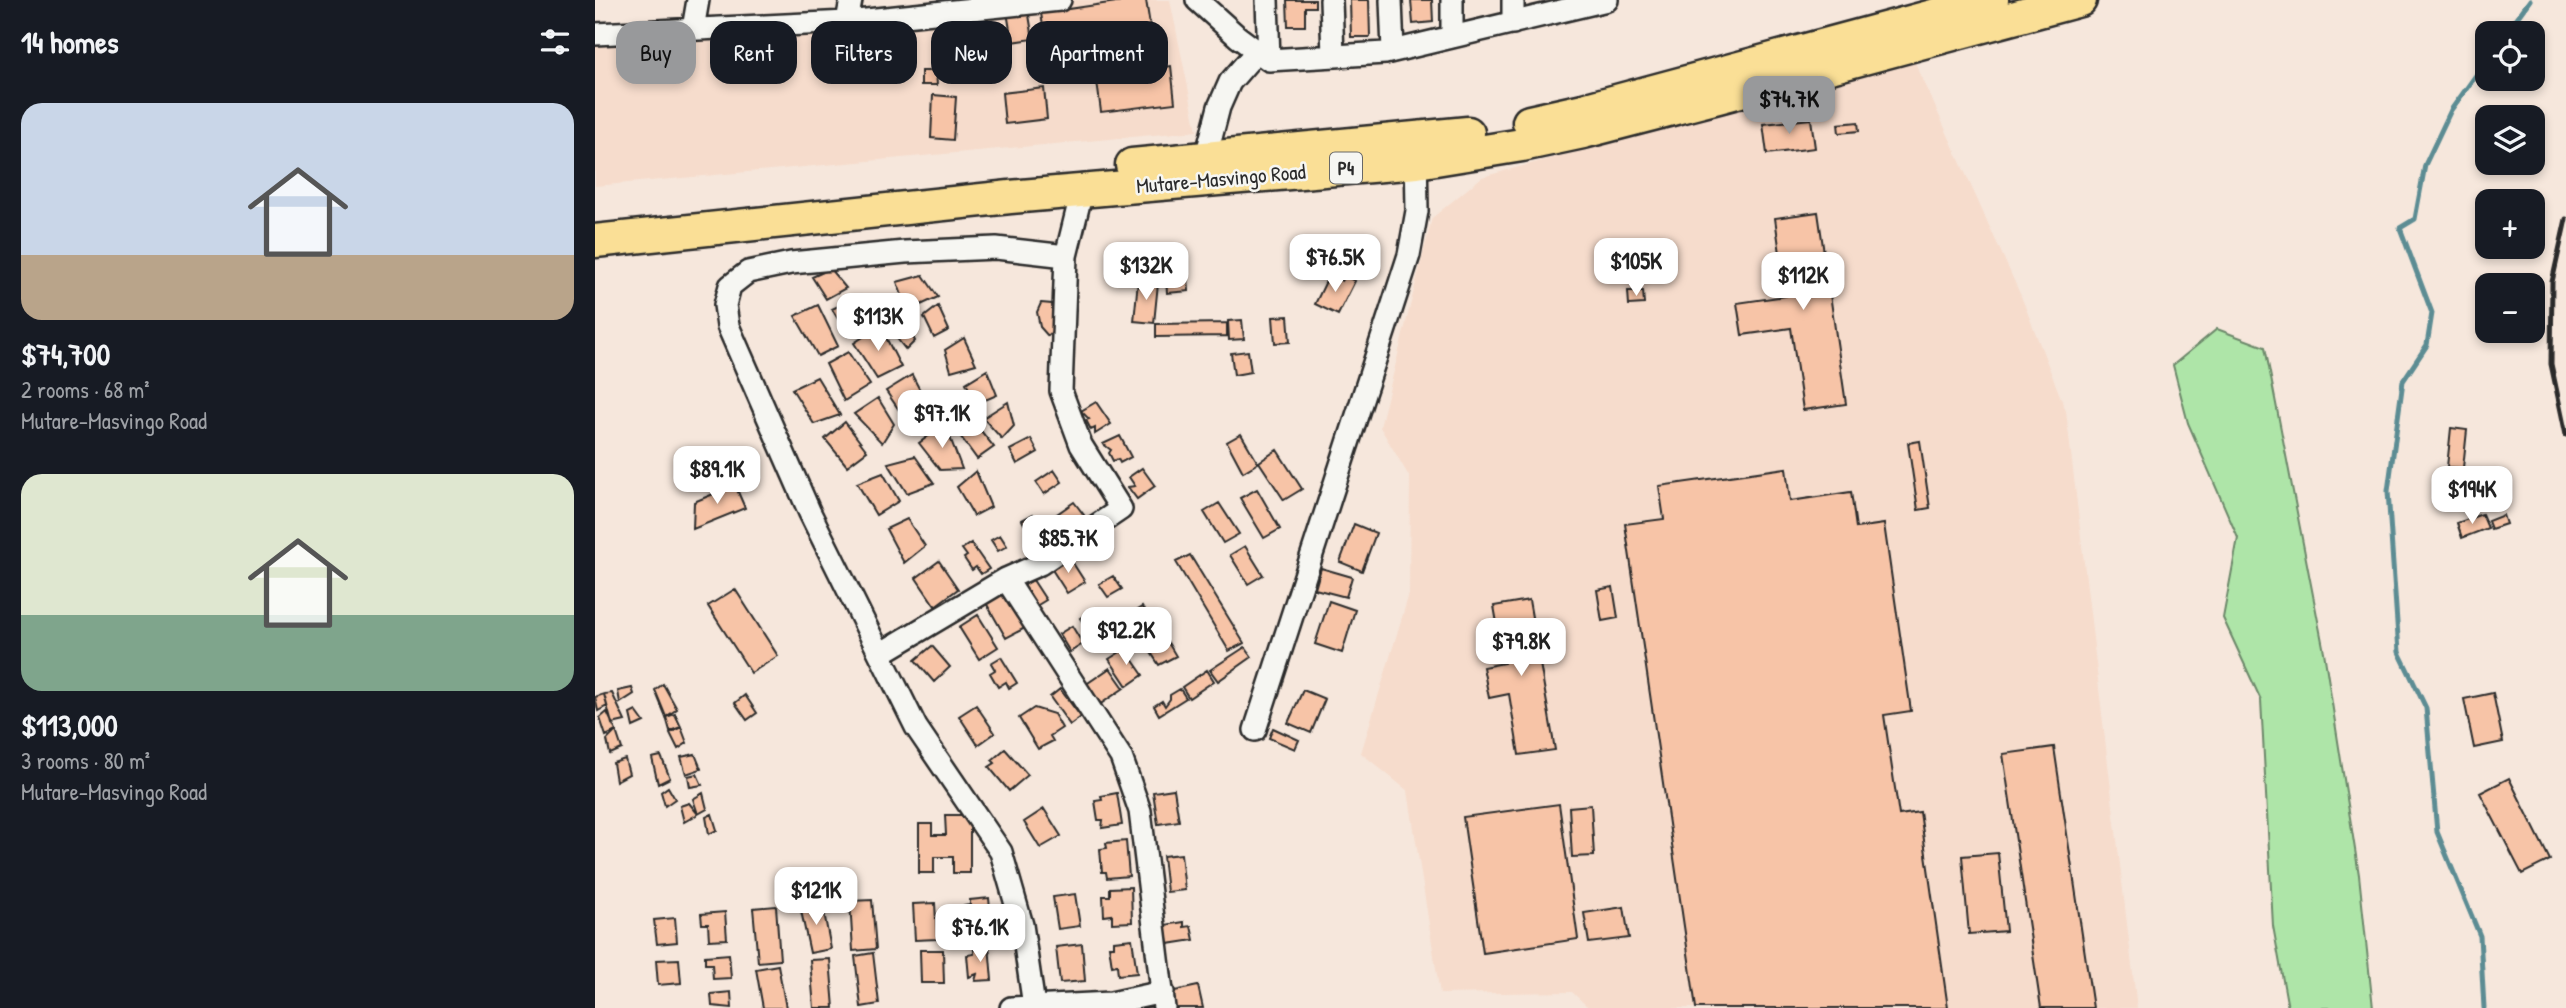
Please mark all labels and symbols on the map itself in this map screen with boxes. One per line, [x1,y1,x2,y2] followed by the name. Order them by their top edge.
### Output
[1732,76,1846,136] pin: $74.7K
[1330,152,1362,184] road number: P4
[1135,157,1307,200] street label: Mutare-Masvingo Road
[1278,234,1392,294] pin: $76.5K
[1587,238,1685,298] pin: $105K
[1097,243,1195,302] pin: $132K
[1754,252,1852,312] pin: $112K
[829,294,927,353] pin: $113K
[885,391,999,450] pin: $97.1K
[660,447,774,506] pin: $89.1K
[2423,466,2521,526] pin: $194K
[1011,516,1125,575] pin: $85.7K
[1069,608,1183,667] pin: $92.2K
[1464,618,1578,678] pin: $79.8K
[767,867,865,927] pin: $121K
[923,904,1037,964] pin: $76.1K

